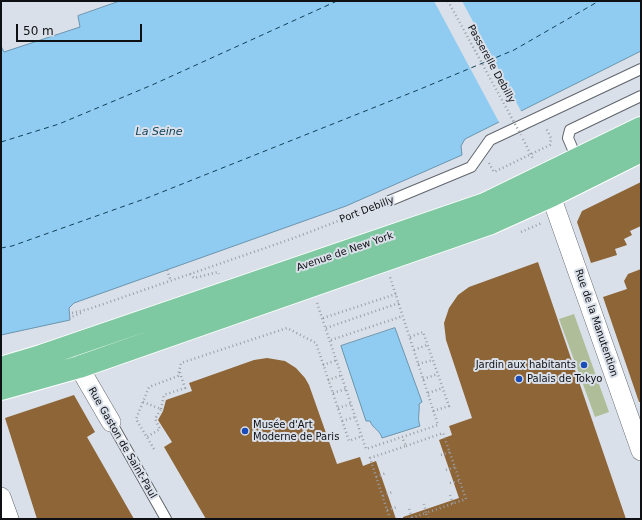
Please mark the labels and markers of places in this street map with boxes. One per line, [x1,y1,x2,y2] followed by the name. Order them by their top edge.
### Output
[476,359,576,371] place label: Jardin aux habitants
[579,360,589,370] marker: Jardin aux habitants
[527,373,602,385] place label: Palais de Tokyo
[514,374,524,384] marker: Palais de Tokyo
[253,419,339,442] place label: Musée d'Art Moderne de Paris
[240,426,250,436] marker: Musée d'Art Moderne de Paris

